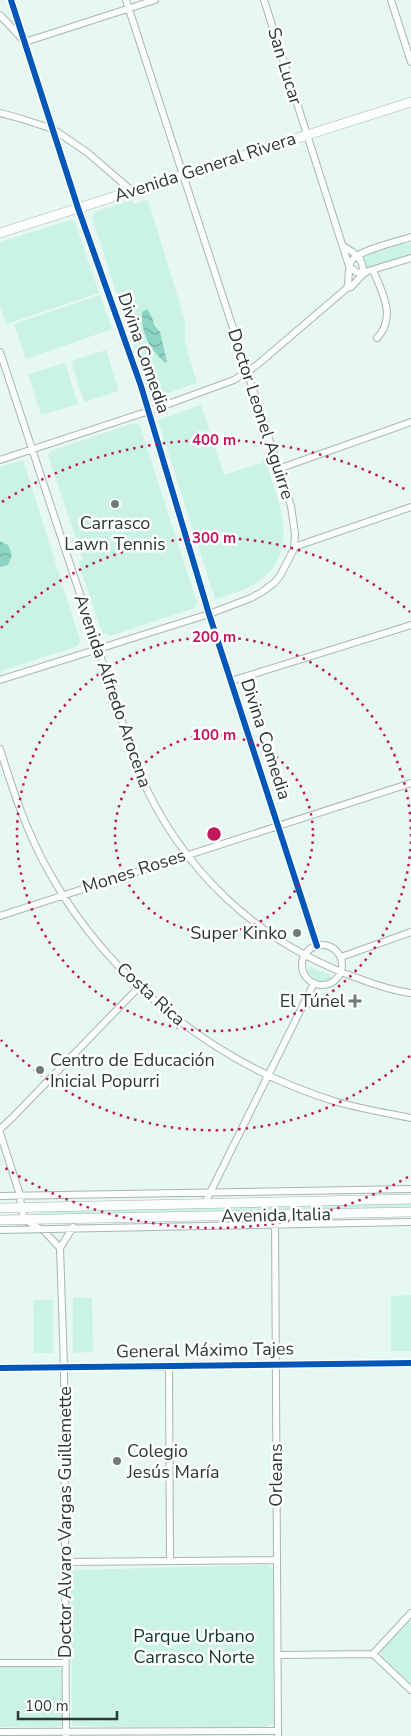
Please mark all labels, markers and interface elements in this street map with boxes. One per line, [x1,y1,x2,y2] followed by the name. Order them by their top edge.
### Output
[262,25,308,108] street label: San Lucar
[111,126,299,208] street label: Avenida General Rivera
[112,289,176,417] street label: Divina Comedia
[222,326,300,502] street label: Doctor Leonel Aguirre
[192,430,236,450] text: 400 m
[109,498,121,510] marker: Carrasco Lawn Tennis
[64,511,166,556] place label: Carrasco Lawn Tennis
[192,528,236,548] text: 300 m
[69,591,157,791] street label: Avenida Alfredo Arocena
[192,627,236,647] text: 200 m
[235,675,297,803] street label: Divina Comedia
[192,725,236,745] text: 100 m
[205,825,223,843] centre of rings
[79,843,189,899] street label: Mones Roses
[190,921,287,945] place label: Super Kinko
[291,927,303,939] marker: Super Kinko
[112,957,190,1031] street label: Costa Rica
[280,989,346,1013] place label: El Túnel
[349,995,361,1007] marker: El Túnel
[50,1048,215,1093] place label: Centro de Educación Inicial Popurri
[34,1064,46,1076] marker: Centro de Educación Inicial Popurri
[221,1202,331,1228] street label: Avenida Italia
[116,1336,294,1364] street label: General Máximo Tajes
[53,1386,77,1658] street label: Doctor Alvaro Vargas Guillemette
[126,1439,220,1484] place label: Colegio Jesús María
[264,1443,288,1507] street label: Orleans
[111,1455,123,1467] marker: Colegio Jesús María
[133,1624,255,1669] park label: Parque Urbano Carrasco Norte
[18,1688,116,1720] scale bar
[25,1696,69,1716] text: 100 m

